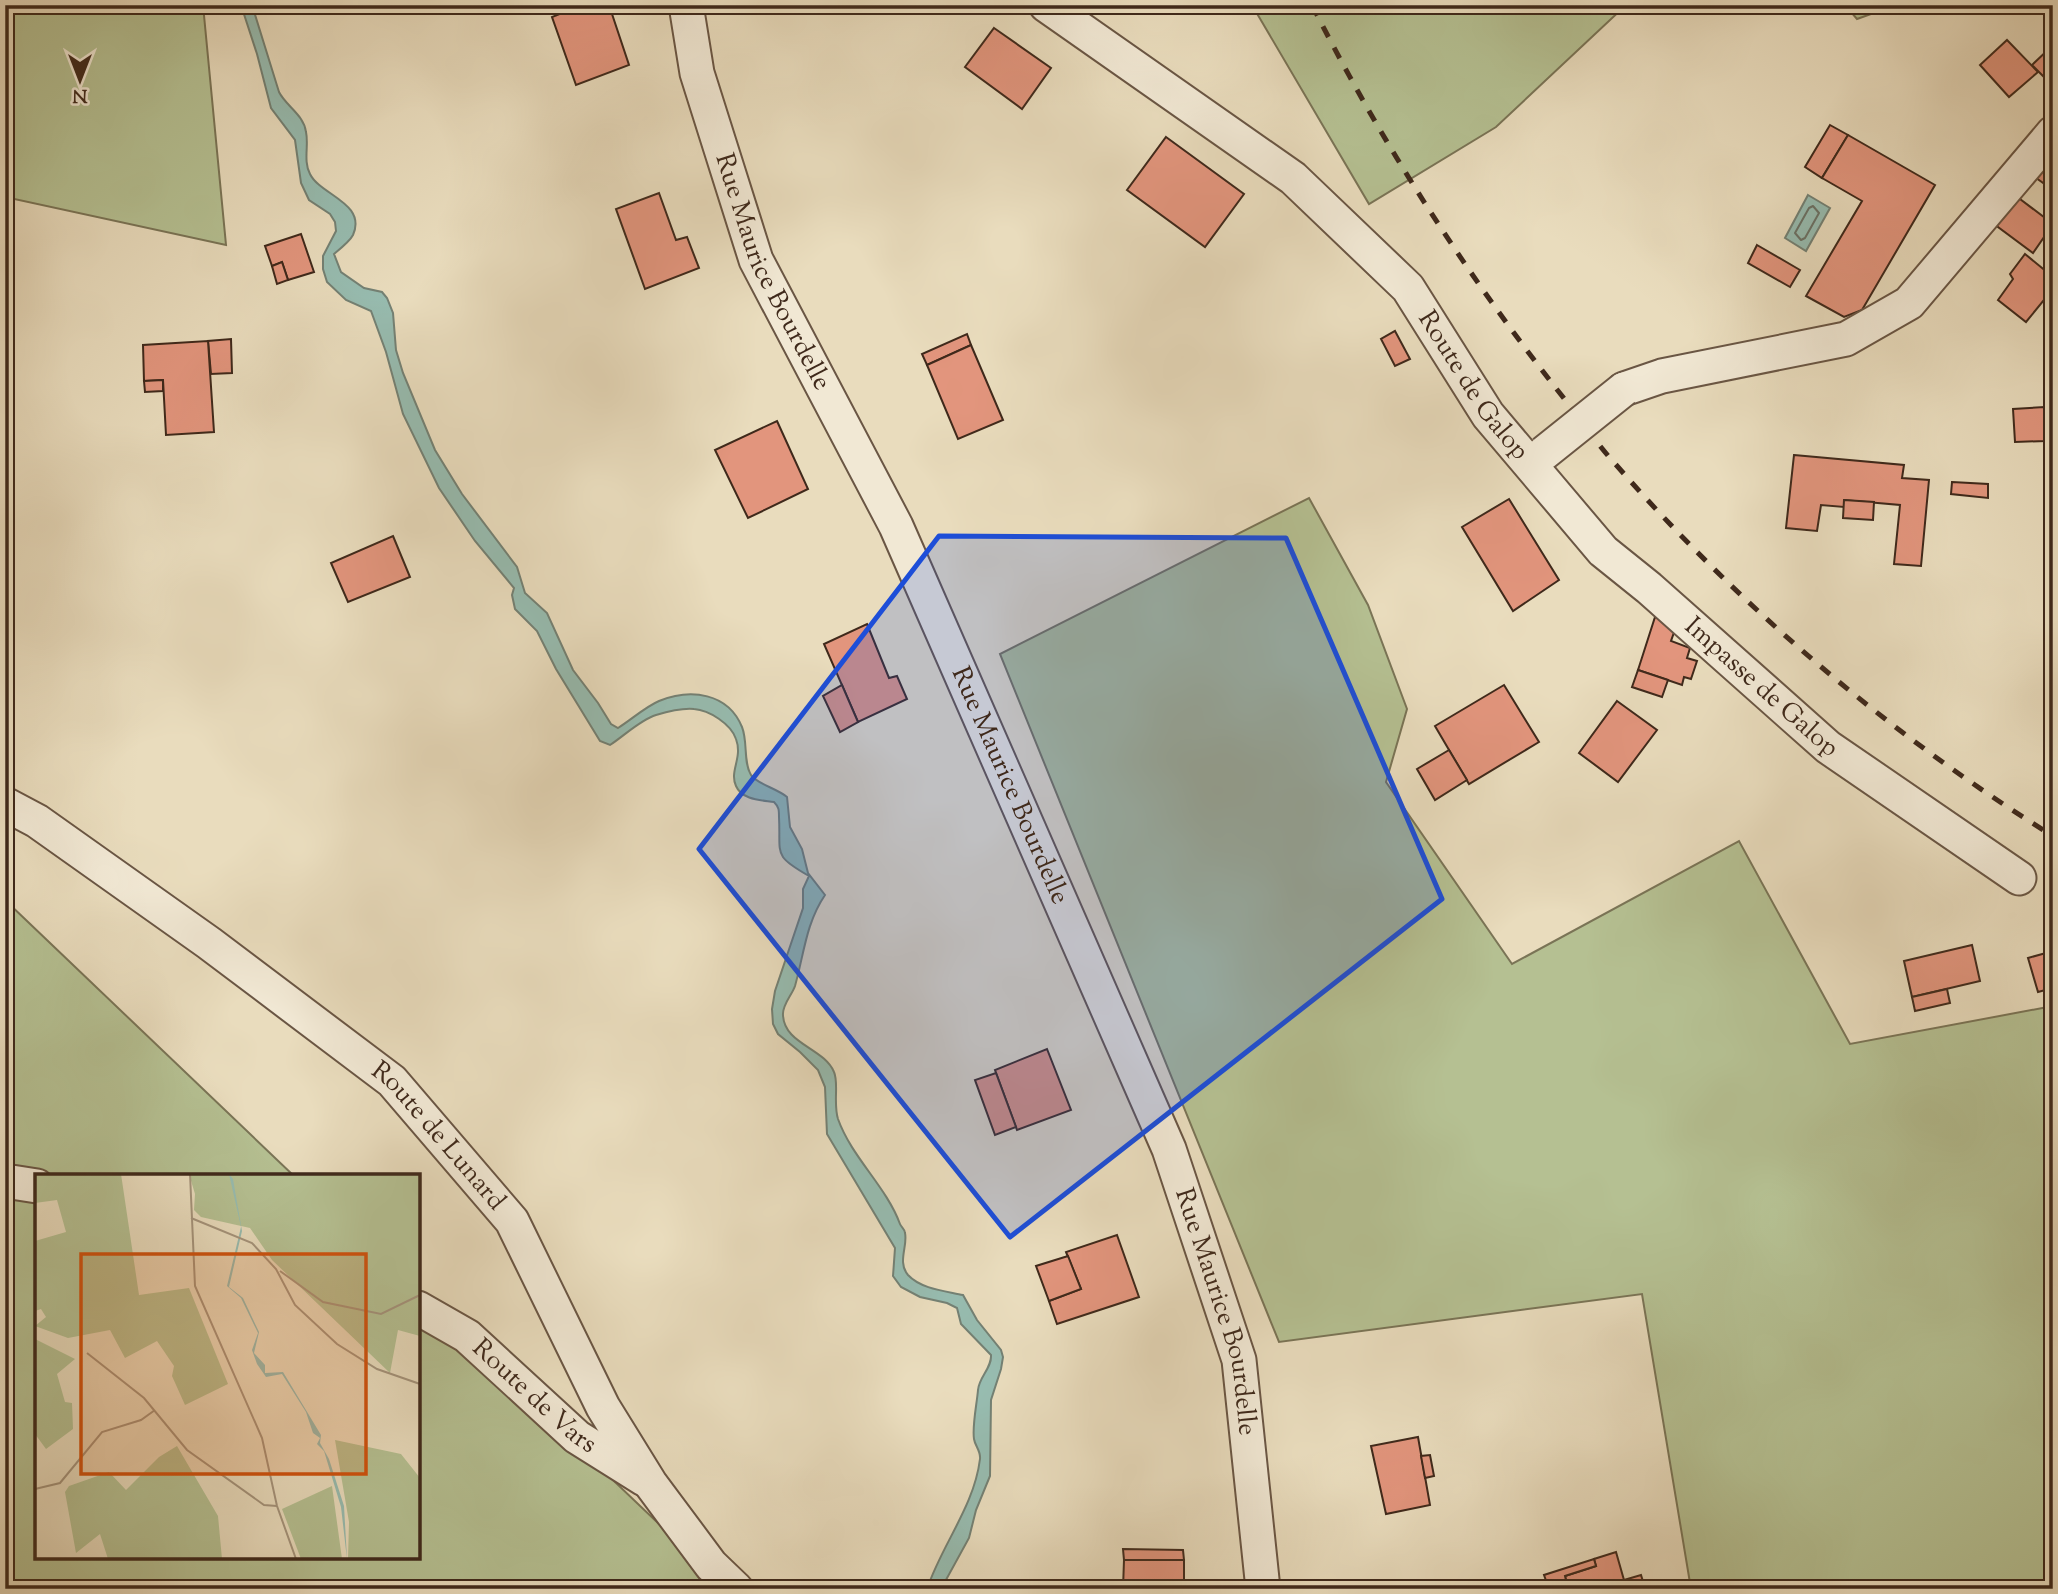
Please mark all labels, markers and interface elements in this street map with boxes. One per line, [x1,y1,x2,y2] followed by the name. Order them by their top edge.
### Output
[46,46,116,116] north arrow
[72,81,88,108] text: N
[705,149,840,397] street label: Rue Maurice Bourdelle
[1408,304,1537,469] street label: Route de Galop
[1676,609,1845,767] street label: Impasse de Galop
[941,661,1078,910] street label: Rue Maurice Bourdelle
[363,1053,514,1219] street label: Route de Lunard
[35,1174,420,1559] inset map
[1165,1183,1265,1437] street label: Rue Maurice Bourdelle
[463,1331,603,1463] street label: Route de Vars

